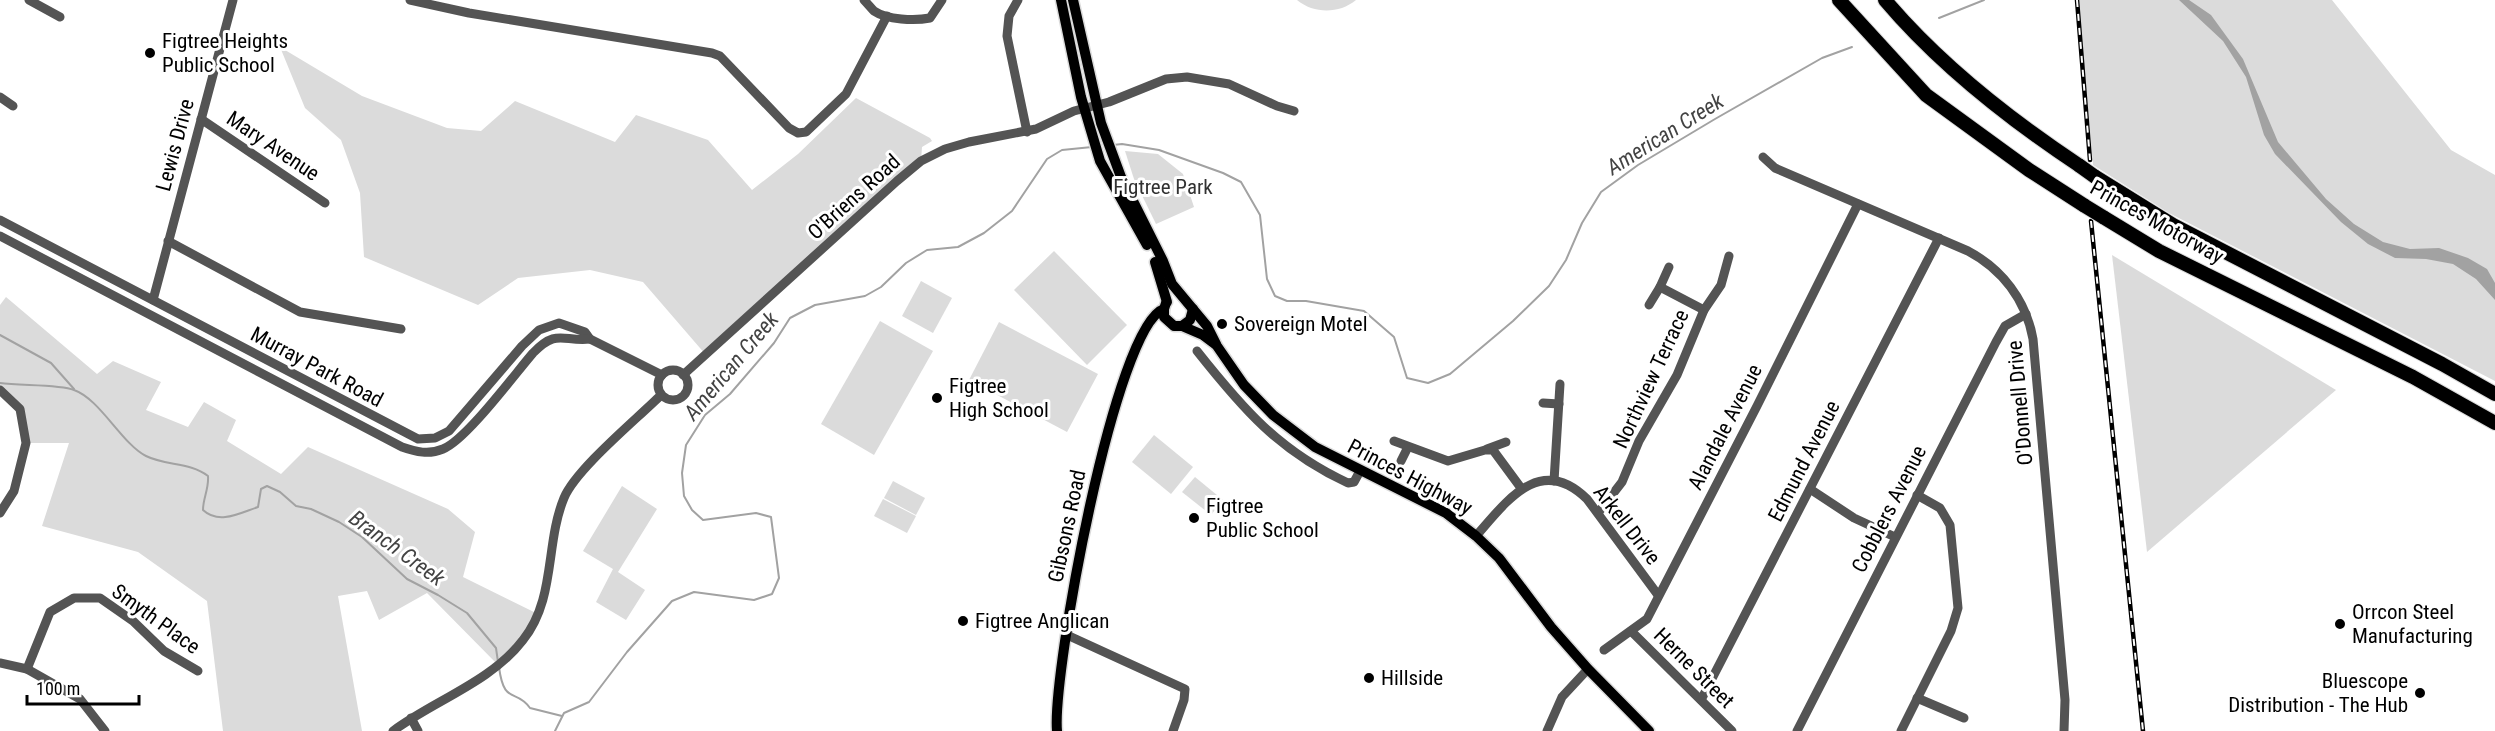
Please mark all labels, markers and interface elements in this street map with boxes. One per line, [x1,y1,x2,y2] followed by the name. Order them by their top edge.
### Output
[162,29,288,77] place label: Figtree Heights Public School
[143,46,157,60] marker: Figtree Heights Public School
[1601,88,1728,180] water label: American Creek
[151,96,199,194] street label: Lewis Drive
[222,106,324,186] street label: Mary Avenue
[803,149,905,245] street label: O'Briens Road
[1113,175,1213,199] park label: Figtree Park
[2086,175,2228,269] street label: Princes Motorway
[1608,306,1694,452] street label: Northview Terrace
[678,307,784,426] water label: American Creek
[1234,312,1367,336] place label: Sovereign Motel
[1215,317,1229,331] marker: Sovereign Motel
[247,322,387,412] street label: Murray Park Road
[2003,339,2037,466] street label: O'Donnell Drive
[1683,360,1767,494] street label: Alandale Avenue
[949,374,1049,422] place label: Figtree High School
[930,391,944,405] marker: Figtree High School
[1763,396,1845,525] street label: Edmund Avenue
[1344,434,1477,520] street label: Princes Highway
[1847,441,1931,576] street label: Cobblers Avenue
[1043,468,1091,584] street label: Gibsons Road
[1589,481,1665,570] street label: Arkell Drive
[1206,494,1319,542] place label: Figtree Public School
[345,505,450,591] water label: Branch Creek
[1187,511,1201,525] marker: Figtree Public School
[107,579,205,659] street label: Smyth Place
[2352,600,2473,648] place label: Orrcon Steel Manufacturing
[975,609,1109,633] place label: Figtree Anglican
[956,614,970,628] marker: Figtree Anglican
[2333,617,2347,631] marker: Orrcon Steel Manufacturing
[1649,623,1739,713] street label: Herne Street
[1381,666,1443,690] place label: Hillside
[27,668,140,706] scale bar
[2228,669,2408,717] place label: Bluescope Distribution - The Hub
[1362,671,1376,685] marker: Hillside
[36,678,80,699] text: 100 m
[2413,686,2427,700] marker: Bluescope Distribution - The Hub

